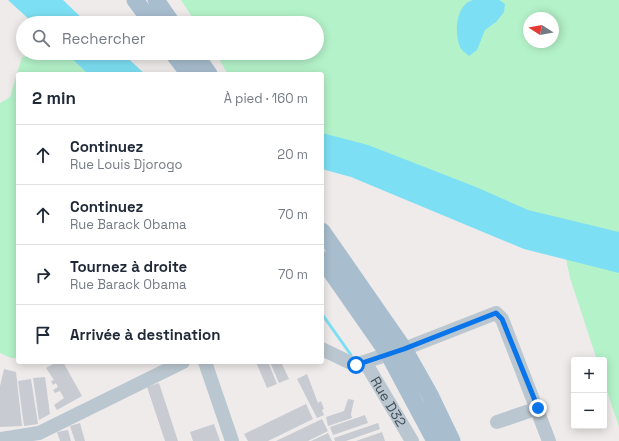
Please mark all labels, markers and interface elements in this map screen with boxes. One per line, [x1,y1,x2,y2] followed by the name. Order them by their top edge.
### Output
[523,12,559,48] north arrow
[16,16,324,60] search box
[30,27,52,49] icon: search
[62,29,145,48] text: Rechercher
[32,87,76,109] text: 2 min
[224,90,308,107] text: À pied · 160 m
[70,137,143,156] text: Continuez
[32,144,54,166] icon: ahead
[277,146,308,163] text: 20 m
[70,156,183,173] text: Rue Louis Djorogo
[70,197,143,216] text: Continuez
[32,204,54,226] icon: ahead
[278,206,308,223] text: 70 m
[70,216,187,233] text: Rue Barack Obama
[70,257,187,276] text: Tournez à droite
[32,264,54,286] icon: right
[278,266,308,283] text: 70 m
[70,276,187,293] text: Rue Barack Obama
[32,324,54,346] icon: arrive
[70,325,220,344] text: Arrivée à destination
[347,356,365,374] route start
[571,357,607,429] map controls
[571,357,607,393] button: +
[367,373,410,430] street label: Rue D32
[571,393,607,429] button: −
[529,399,547,417] route end

